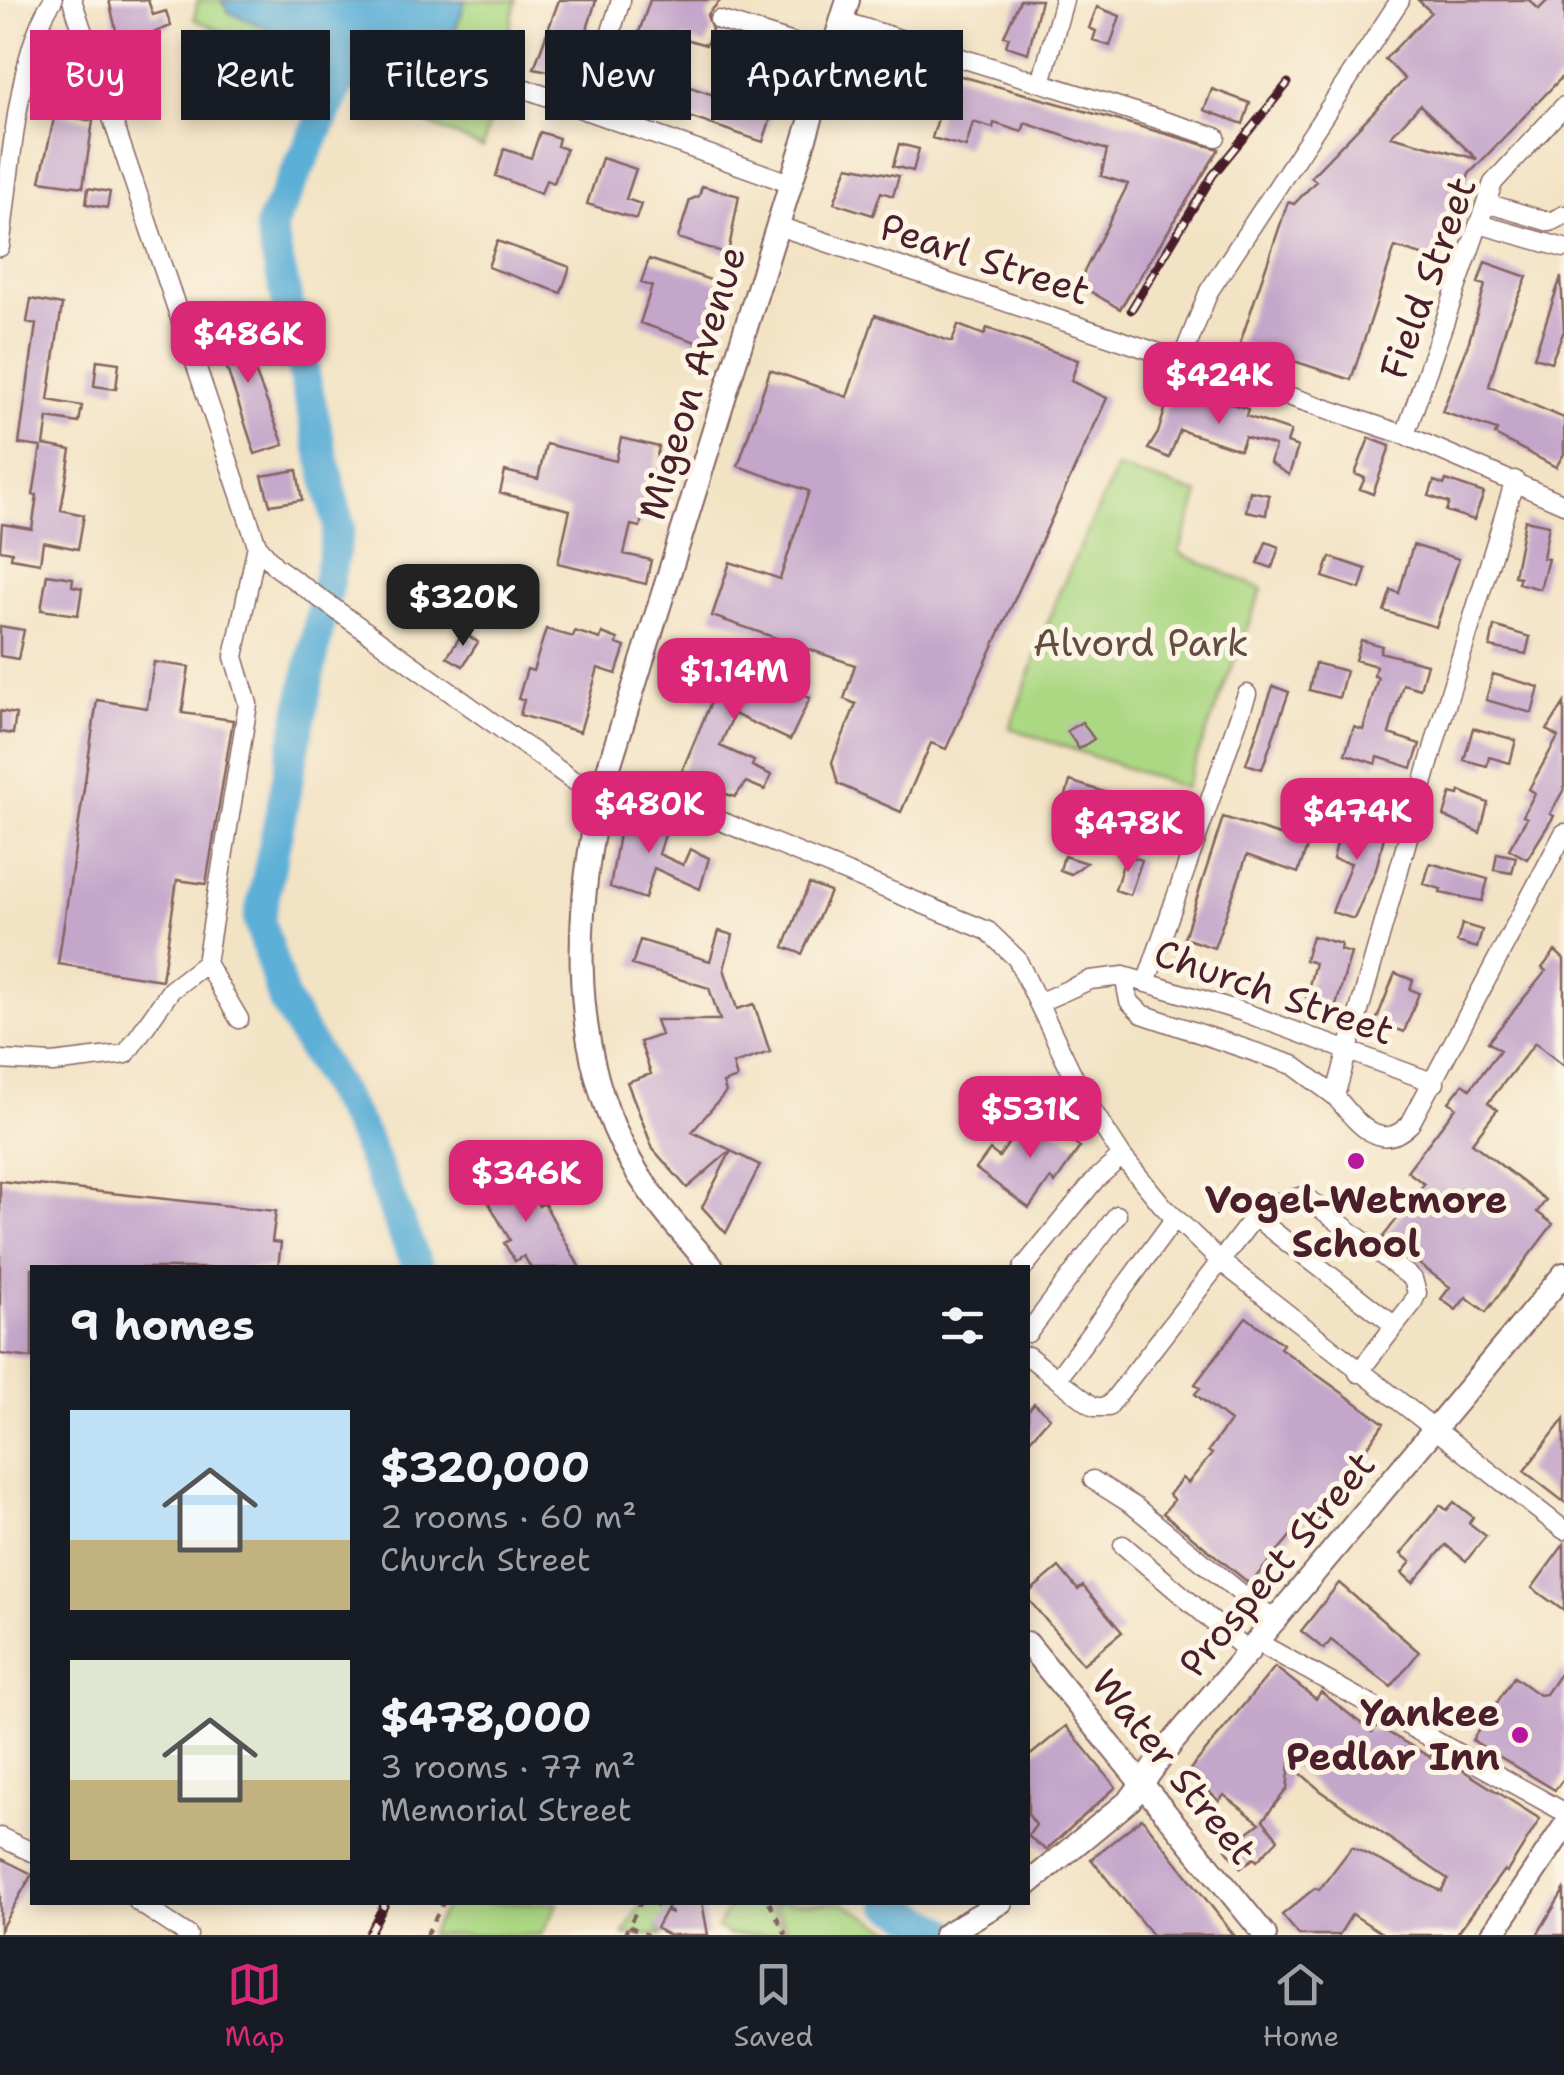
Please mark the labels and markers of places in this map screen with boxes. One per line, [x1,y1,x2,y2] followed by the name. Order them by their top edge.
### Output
[178,301,318,386] pin: $486K
[1149,342,1289,427] pin: $424K
[393,564,533,649] pin: $320K
[653,638,815,723] pin: $1.14M
[579,771,719,856] pin: $480K
[1287,778,1427,863] pin: $474K
[1058,790,1198,875] pin: $478K
[960,1076,1100,1161] pin: $531K
[456,1140,596,1225] pin: $346K
[1345,1150,1367,1172] marker: Vogel-Wetmore School
[1204,1174,1508,1269] place label: Vogel-Wetmore School
[1286,1687,1500,1782] place label: Yankee Pedlar Inn
[1509,1724,1531,1746] marker: Yankee Pedlar Inn

